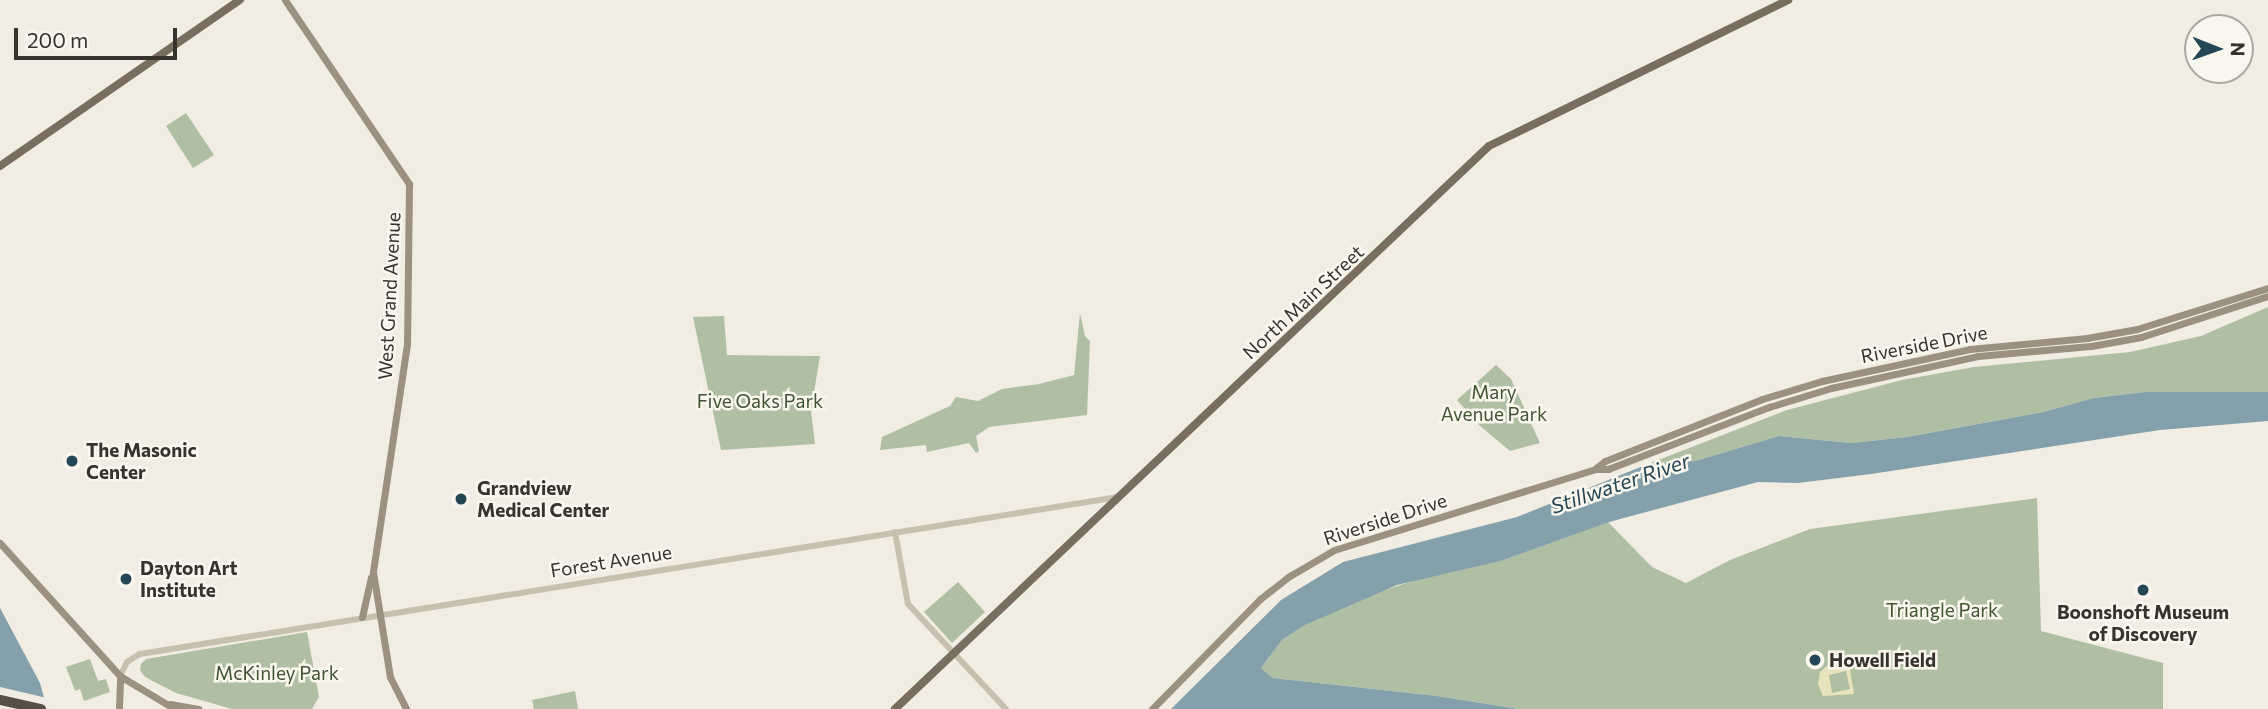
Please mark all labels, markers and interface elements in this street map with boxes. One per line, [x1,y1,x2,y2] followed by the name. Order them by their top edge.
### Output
[18,14,180,58] scale bar
[2184,14,2254,84] north arrow
[27,27,88,52] text: 200 m
[2227,42,2250,57] text: N
[373,211,405,381] street label: West Grand Avenue
[1238,240,1368,364] street label: North Main Street
[1859,321,1989,367] street label: Riverside Drive
[1441,381,1547,425] park label: Mary Avenue Park
[697,390,823,412] park label: Five Oaks Park
[86,439,197,483] place label: The Masonic Center
[1547,447,1693,519] water label: Stillwater River
[64,453,80,469] marker: The Masonic Center
[477,477,609,521] place label: Grandview Medical Center
[1320,488,1450,550] street label: Riverside Drive
[451,489,471,509] marker: Grandview Medical Center
[549,540,673,582] street label: Forest Avenue
[140,557,238,601] place label: Dayton Art Institute
[118,571,134,587] marker: Dayton Art Institute
[2135,582,2151,598] marker: Boonshoft Museum of Discovery
[1886,599,1998,621] park label: Triangle Park
[2057,601,2229,645] place label: Boonshoft Museum of Discovery
[1829,649,1936,671] place label: Howell Field
[1807,652,1823,668] marker: Howell Field
[215,662,339,684] park label: McKinley Park

